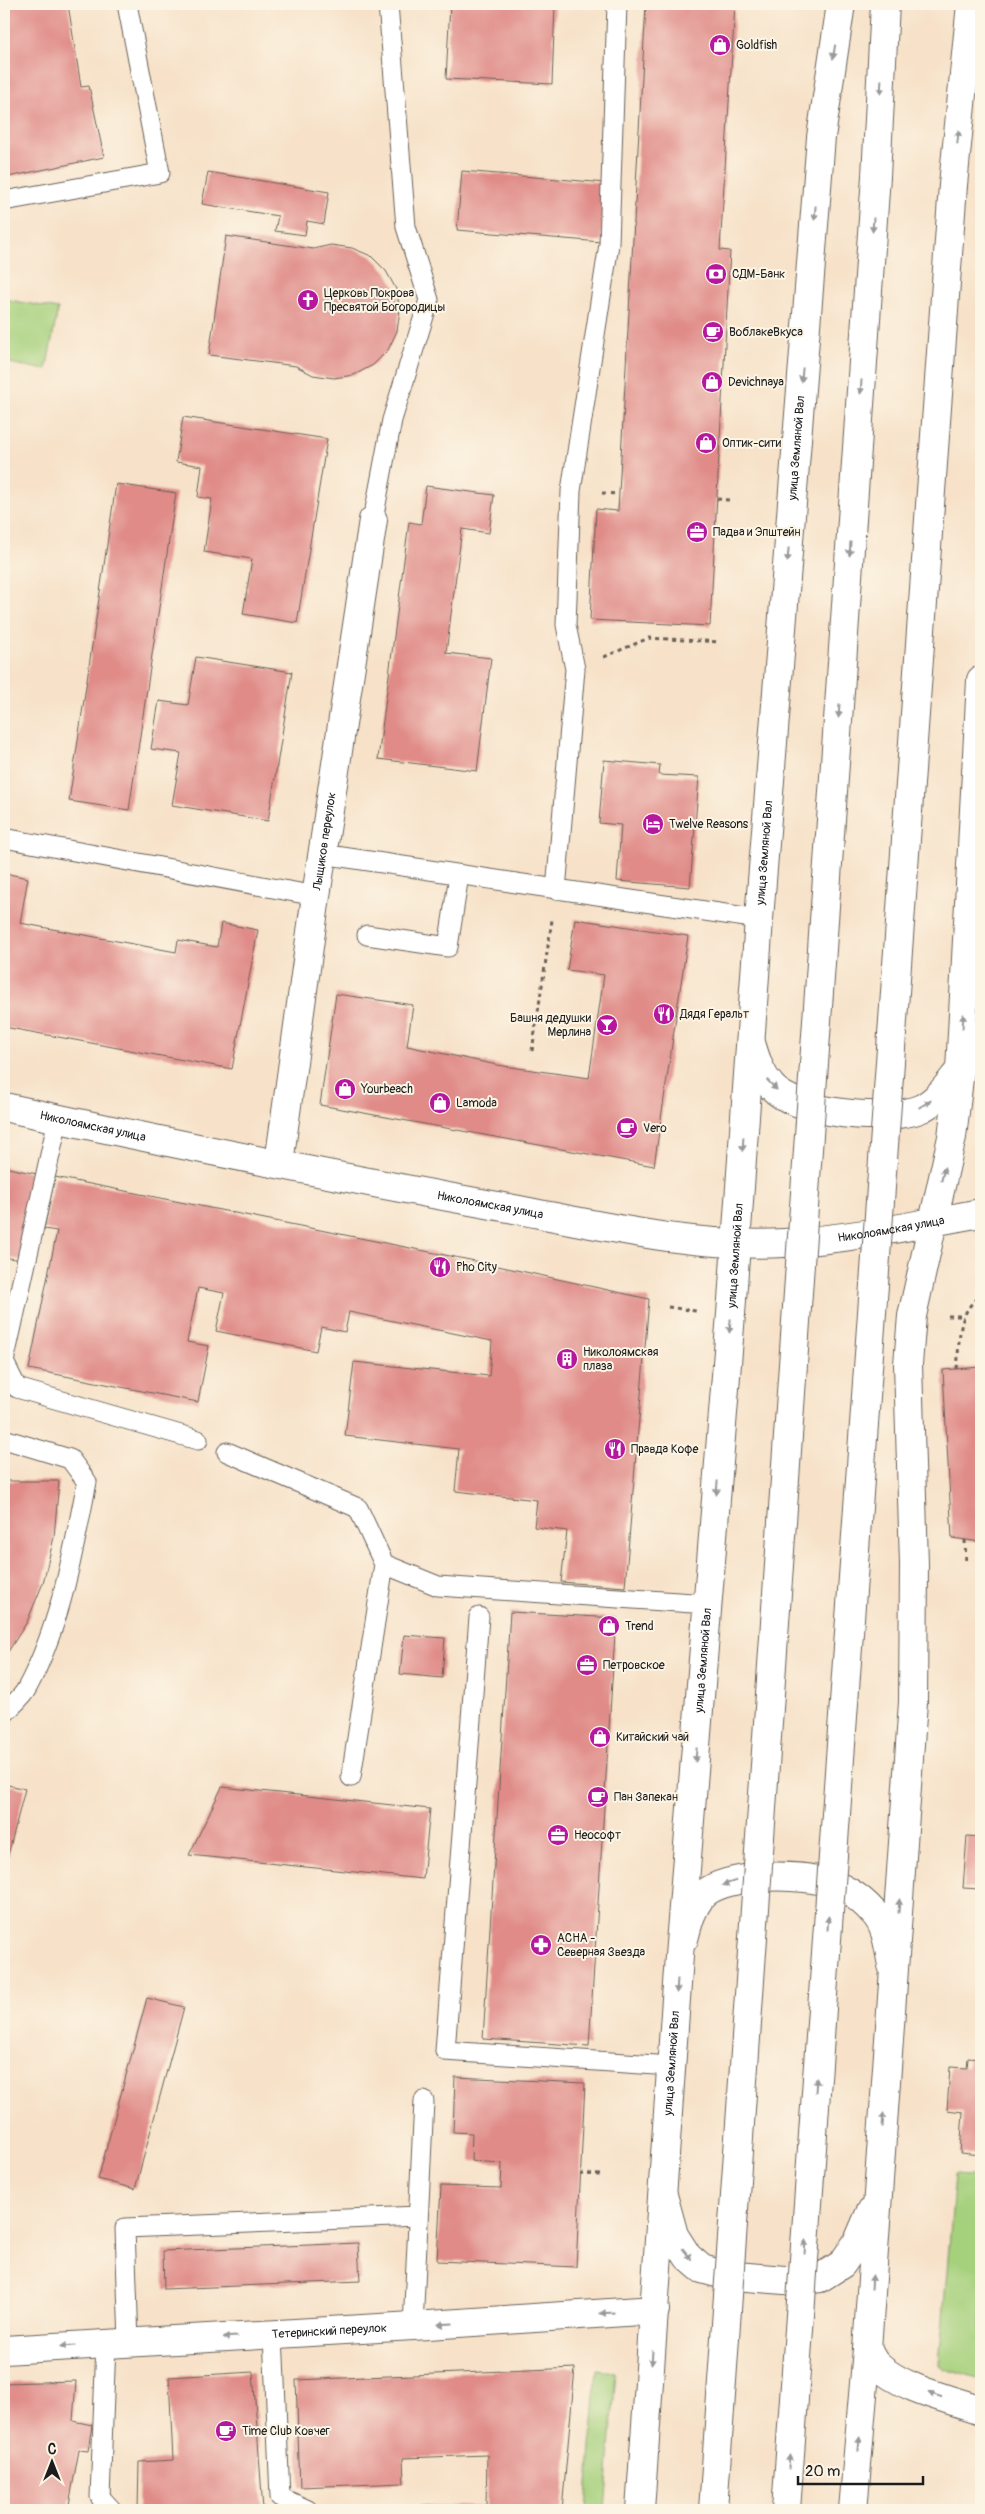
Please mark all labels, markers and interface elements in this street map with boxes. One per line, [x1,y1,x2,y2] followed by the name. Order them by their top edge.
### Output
[708,33,732,57] shop icon: Goldfish
[736,38,778,53] place label: Goldfish
[829,44,837,60] one-way arrow
[876,80,884,96] one-way arrow
[954,129,962,145] one-way arrow
[810,205,818,221] one-way arrow
[868,217,876,233] one-way arrow
[704,262,728,286] bank icon: СДМ-Банк
[732,267,785,282] place label: СДМ-Банк
[324,286,446,315] place label: Церковь Покрова Пресвятой Богородицы
[296,288,320,312] church icon: Церковь Покрова Пресвятой Богородицы
[701,320,725,344] cafe icon: ВоблакеВкуса
[729,325,803,340] place label: ВоблакеВкуса
[798,367,806,383] one-way arrow
[700,370,724,394] shop icon: Devichnaya
[728,375,784,390] place label: Devichnaya
[857,379,865,395] one-way arrow
[785,395,808,502] street label: улица Земляной Вал
[694,431,718,455] shop icon: Оптик-сити
[722,436,782,451] place label: Оптик-сити
[685,520,709,544] office icon: Падва и Эпштейн
[713,525,801,540] place label: Падва и Эпштейн
[846,541,854,557] one-way arrow
[783,547,791,563] one-way arrow
[834,704,842,720] one-way arrow
[310,791,340,892] street label: Лыщиков переулок
[753,800,776,907] street label: улица Земляной Вал
[641,812,665,836] hotel icon: Twelve Reasons
[669,817,749,832] place label: Twelve Reasons
[652,1002,676,1026] restaurant icon: Дядя Геральт
[679,1007,749,1022] place label: Дядя Геральт
[510,1011,592,1040] place label: Башня дедушки Мерлина
[595,1013,619,1037] bar icon: Башня дедушки Мерлина
[959,1013,967,1029] one-way arrow
[333,1077,357,1101] shop icon: Yourbeach
[766,1079,778,1091] one-way arrow
[360,1082,413,1097] place label: Yourbeach
[428,1091,452,1115] shop icon: Lamoda
[456,1096,497,1111] place label: Lamoda
[918,1100,932,1109] one-way arrow
[38,1108,148,1145] street label: Николоямская улица
[615,1116,639,1140] cafe icon: Vero
[643,1121,667,1136] place label: Vero
[738,1136,746,1152] one-way arrow
[939,1167,947,1182] one-way arrow
[436,1188,545,1223] street label: Николоямская улица
[724,1203,747,1310] street label: улица Земляной Вал
[837,1213,946,1246] street label: Николоямская улица
[428,1255,452,1279] restaurant icon: Pho City
[456,1260,497,1275] place label: Pho City
[726,1318,734,1334] one-way arrow
[583,1345,659,1374] place label: Николоямская плаза
[555,1347,579,1371] building icon: Николоямская плаза
[603,1437,627,1461] restaurant icon: Правда Кофе
[631,1442,699,1457] place label: Правда Кофе
[713,1480,721,1496] one-way arrow
[692,1607,715,1714] street label: улица Земляной Вал
[597,1614,621,1638] shop icon: Trend
[625,1619,654,1634] place label: Trend
[575,1653,599,1677] office icon: Петровское
[603,1658,665,1673] place label: Петровское
[588,1725,612,1749] shop icon: Китайский чай
[616,1730,689,1745] place label: Китайский чай
[691,1747,699,1763] one-way arrow
[586,1785,610,1809] cafe icon: Пан Запекан
[614,1790,678,1805] place label: Пан Запекан
[546,1823,570,1847] office icon: Неософт
[574,1828,621,1843] place label: Неософт
[721,1879,736,1887] one-way arrow
[895,1897,903,1913] one-way arrow
[824,1915,832,1931] one-way arrow
[557,1931,646,1960] place label: АСНА - Северная Звезда
[529,1933,553,1957] pharmacy icon: АСНА - Северная Звезда
[673,1979,681,1995] one-way arrow
[661,2010,683,2117] street label: улица Земляной Вал
[813,2077,821,2093] one-way arrow
[879,2112,887,2128] one-way arrow
[801,2239,809,2255] one-way arrow
[682,2248,693,2261] one-way arrow
[868,2274,876,2290] one-way arrow
[598,2309,614,2317] one-way arrow
[271,2321,387,2342] street label: Тетеринский переулок
[436,2321,452,2329] one-way arrow
[222,2334,238,2342] one-way arrow
[60,2343,76,2351] one-way arrow
[647,2351,655,2367] one-way arrow
[927,2390,942,2398] one-way arrow
[214,2419,238,2443] cafe icon: Time Club Ковчег
[242,2424,330,2439] place label: Time Club Ковчег
[28,2436,78,2486] north arrow
[855,2436,863,2452] one-way arrow
[48,2441,57,2458] text: С
[786,2453,794,2469] one-way arrow
[798,2454,922,2486] scale bar
[805,2462,840,2481] text: 20 m

